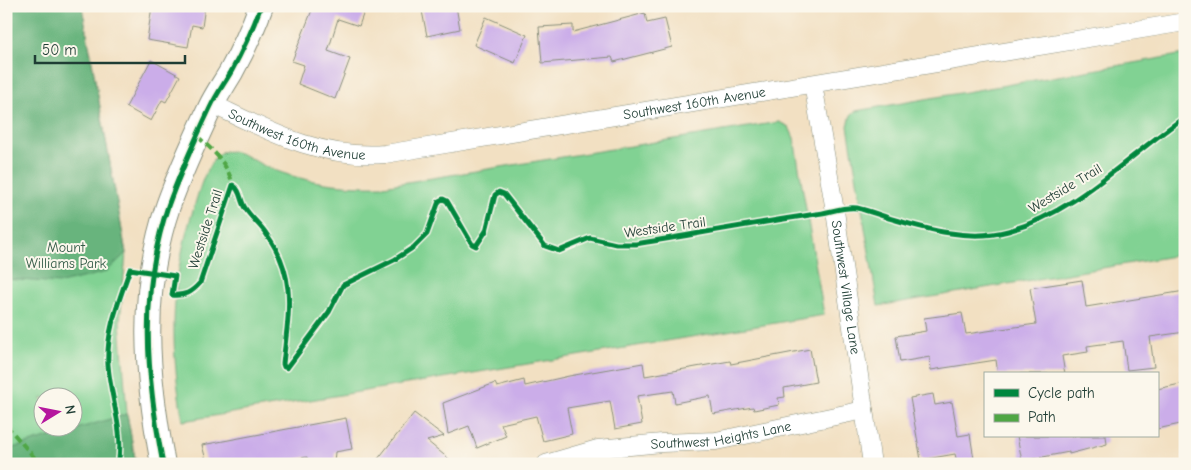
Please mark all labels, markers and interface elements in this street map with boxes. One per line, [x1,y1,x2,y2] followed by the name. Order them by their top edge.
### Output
[35,32,185,64] scale bar
[42,41,77,59] text: 50 m
[622,83,767,124] street label: Southwest 160th Avenue
[225,105,366,164] street label: Southwest 160th Avenue
[1026,160,1105,217] street label: Westside Trail
[185,187,226,271] street label: Westside Trail
[623,213,707,242] street label: Westside Trail
[827,219,864,356] street label: Southwest Village Lane
[26,239,107,272] park label: Mount Williams Park
[984,372,1158,438] legend
[1028,384,1095,402] text: Cycle path
[32,388,82,438] north arrow
[61,404,79,416] text: N
[1028,408,1056,426] text: Path
[650,417,793,453] street label: Southwest Heights Lane

